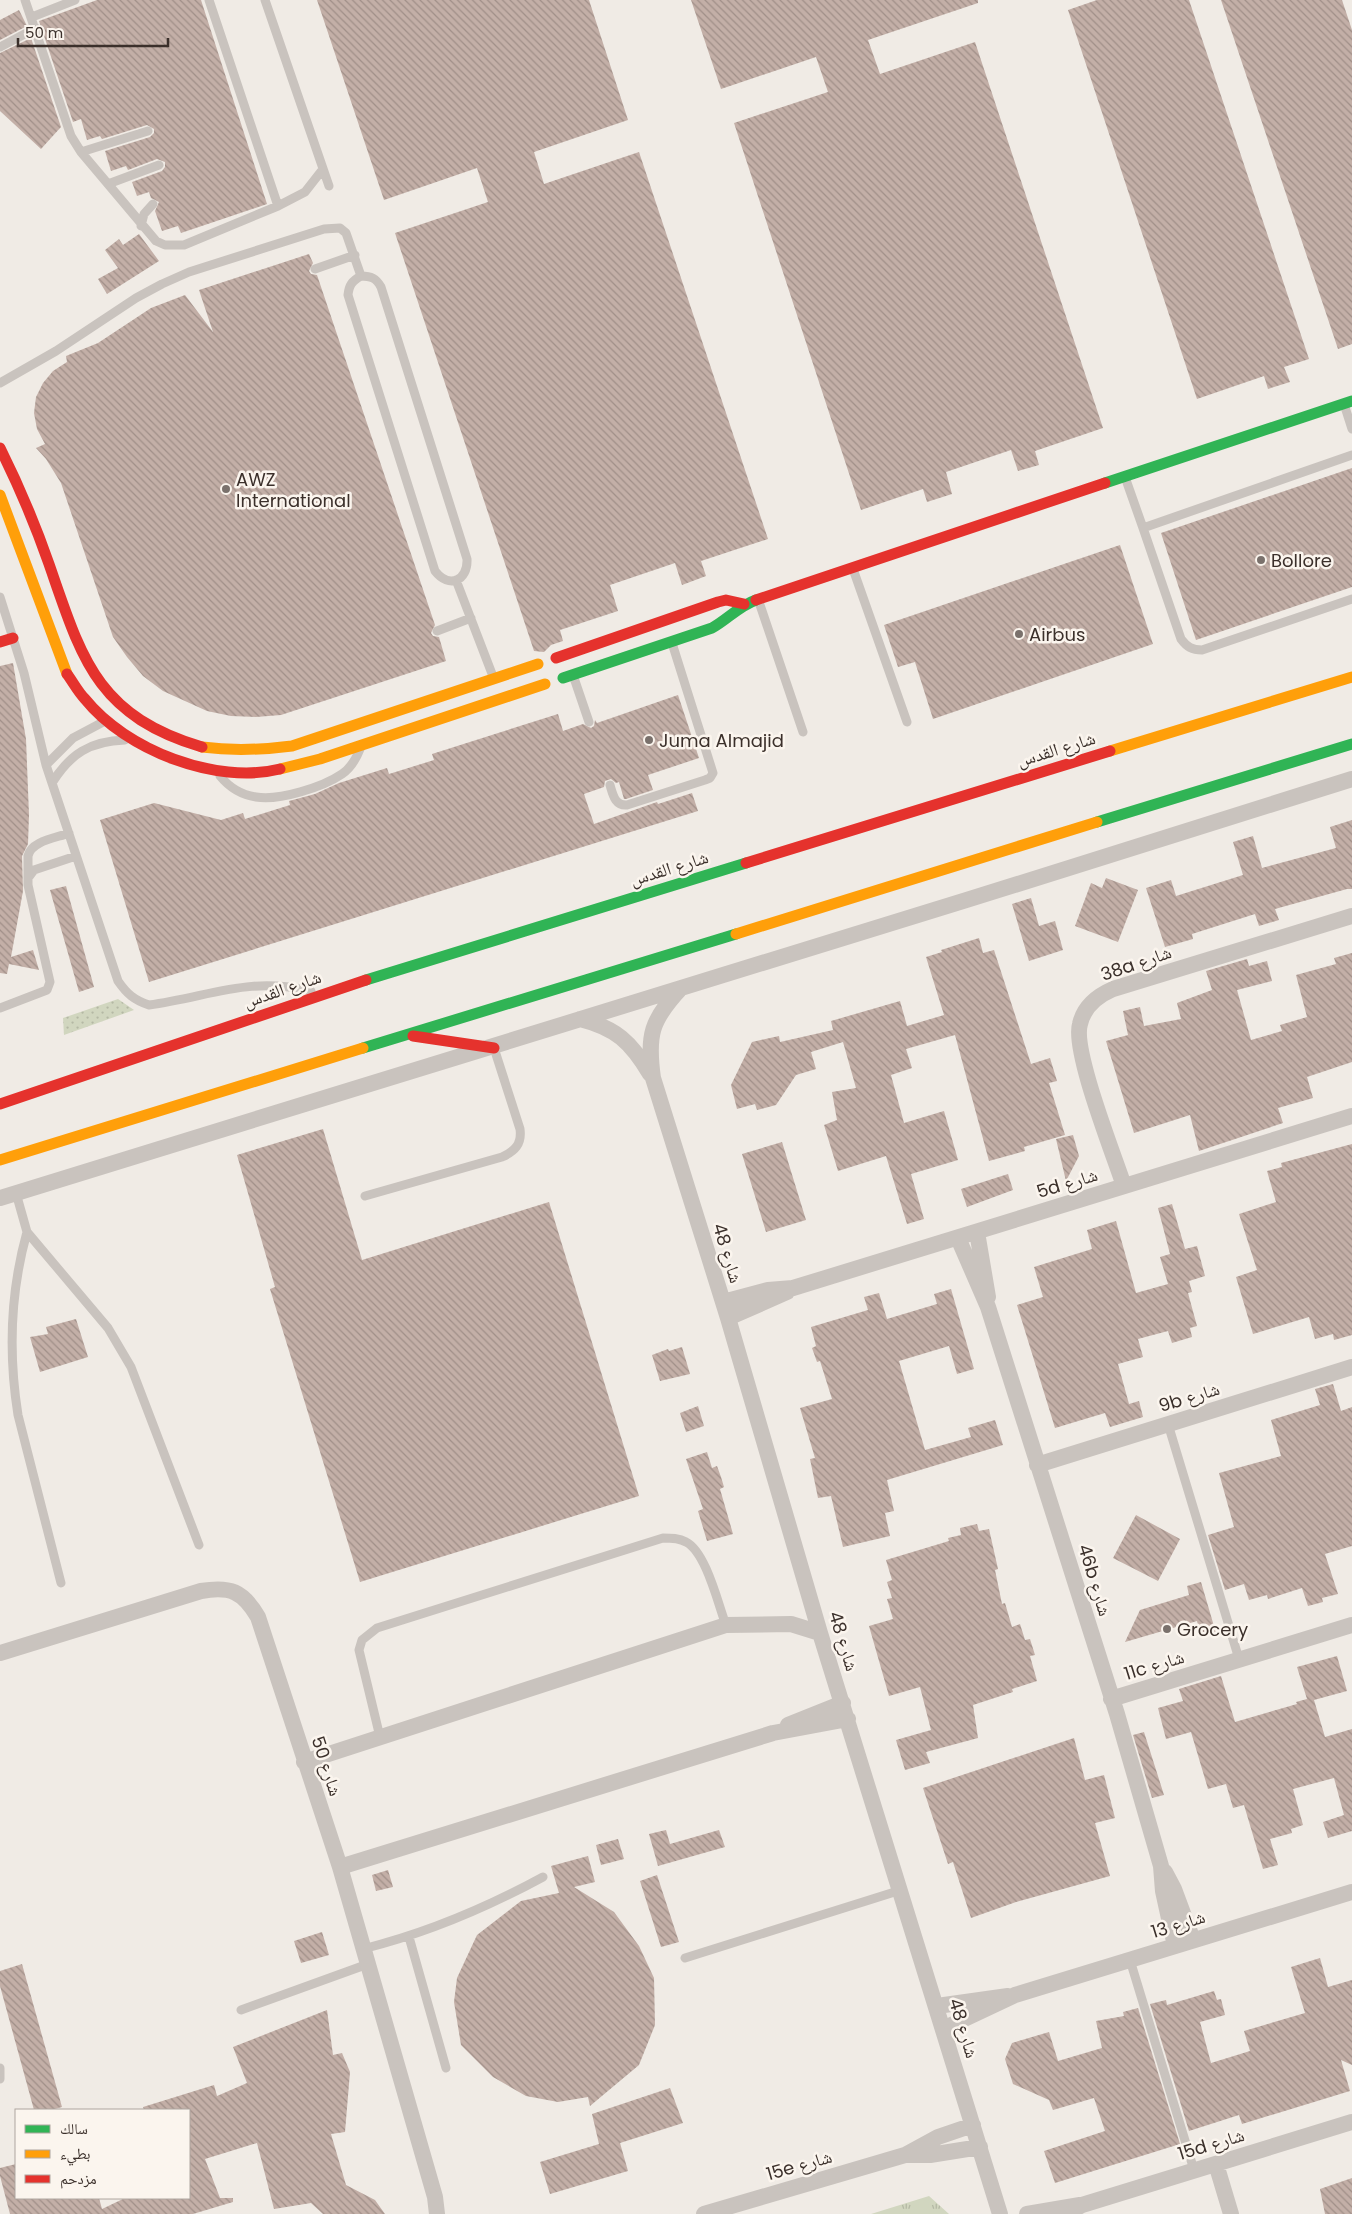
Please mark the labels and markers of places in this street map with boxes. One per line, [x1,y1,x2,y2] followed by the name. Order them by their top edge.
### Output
[236,467,351,513] place label: AWZ International
[220,483,232,495] marker: AWZ International
[1271,548,1332,573] place label: Bollore
[1255,554,1267,566] marker: Bollore
[1029,622,1085,647] place label: Airbus
[1013,628,1025,640] marker: Airbus
[659,728,784,753] place label: Juma Almajid
[643,734,655,746] marker: Juma Almajid
[1177,1617,1248,1642] place label: Grocery
[1161,1623,1173,1635] marker: Grocery

